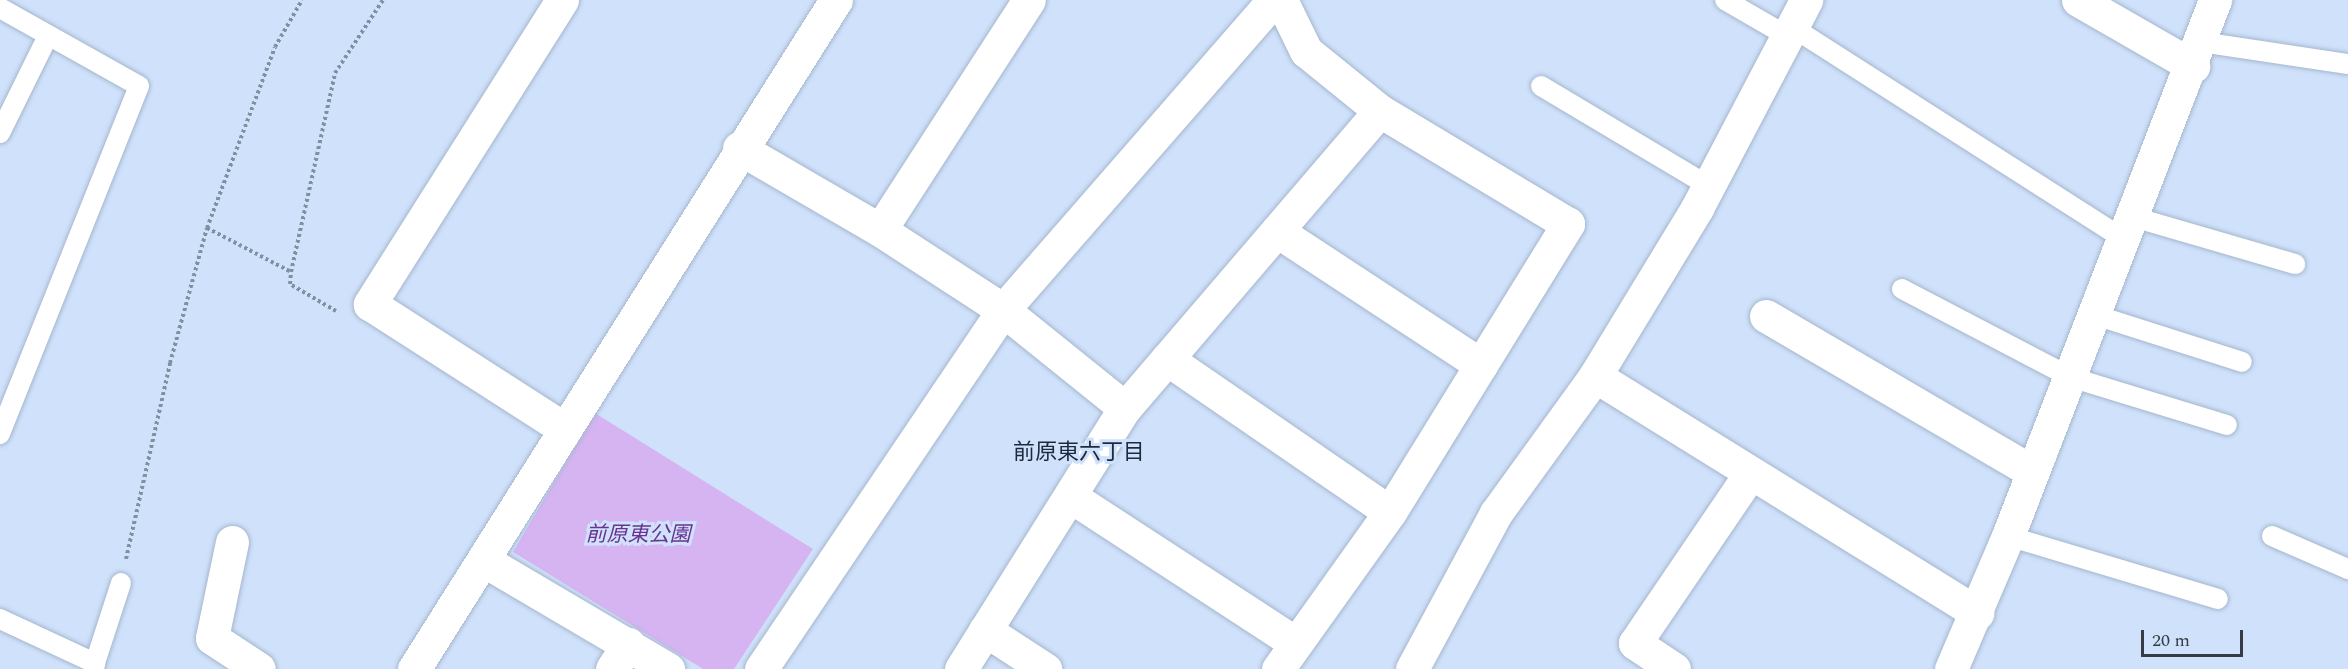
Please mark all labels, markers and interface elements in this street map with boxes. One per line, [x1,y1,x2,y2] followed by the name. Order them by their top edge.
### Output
[1013,440,1145,466] district label: 前原東六丁目
[586,522,690,548] park label: 前原東公園
[2144,618,2246,656] scale bar
[2152,627,2190,654] text: 20 m

